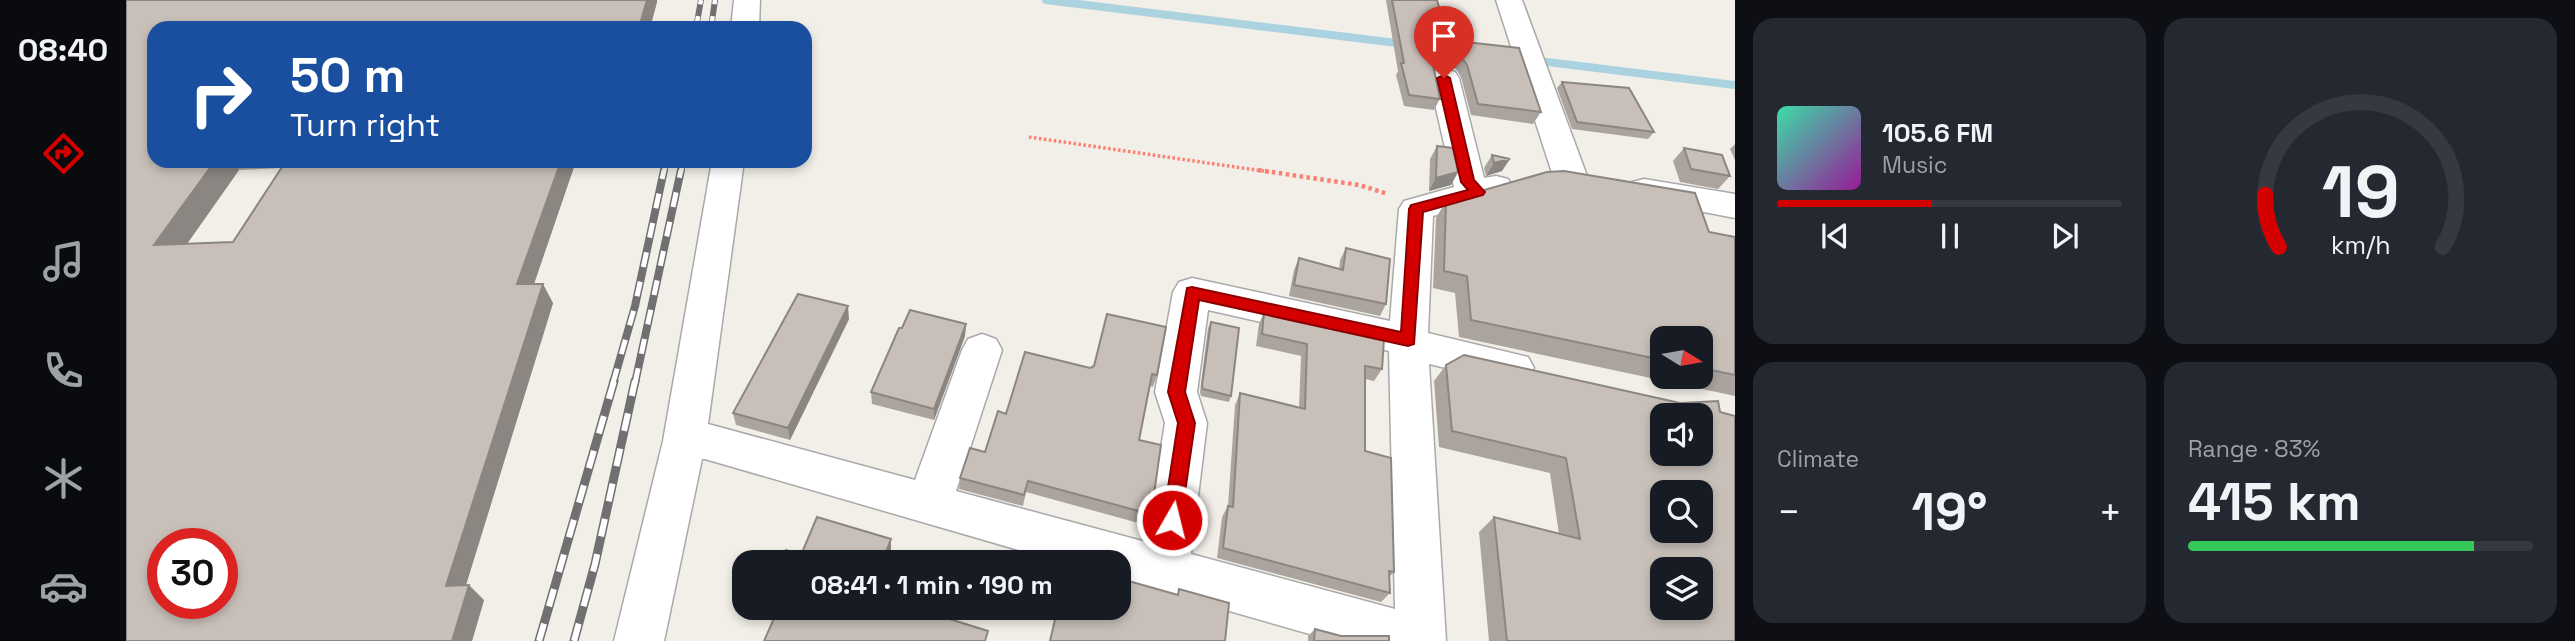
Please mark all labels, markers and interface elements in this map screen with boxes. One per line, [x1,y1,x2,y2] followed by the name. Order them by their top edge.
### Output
[1414,6,1474,78] pin
[1425,17,1463,55] icon: arrive
[18,30,108,70] text: 08:40
[290,44,405,106] text: 50 m
[175,49,266,140] icon: right
[290,105,440,145] text: Turn right
[1882,116,1993,150] text: 105.6 FM
[39,129,88,178] icon: directions
[2322,145,2399,238] text: 19
[1882,150,1947,180] text: Music
[1816,217,1854,255] icon: previous
[1931,217,1969,255] icon: pause
[2046,217,2084,255] icon: next
[2331,229,2390,261] text: km/h
[39,237,88,286] icon: music
[1650,326,1713,388] north arrow
[1650,326,1713,620] map controls
[39,346,88,395] icon: phone
[1650,403,1713,466] button: sound
[2188,434,2320,464] text: Range · 83%
[1777,444,1859,474] text: Climate
[39,454,88,503] icon: climate
[2188,469,2361,535] text: 415 km
[1911,479,1988,545] text: 19°
[1650,480,1713,543] button: search
[1135,483,1209,557] position arrow
[1777,488,1801,536] text: −
[2098,488,2122,536] text: +
[147,528,238,619] speed limit sign: 30
[1650,557,1713,620] button: layers
[39,562,88,611] icon: car
[810,568,1053,602] text: 08:41 · 1 min · 190 m

